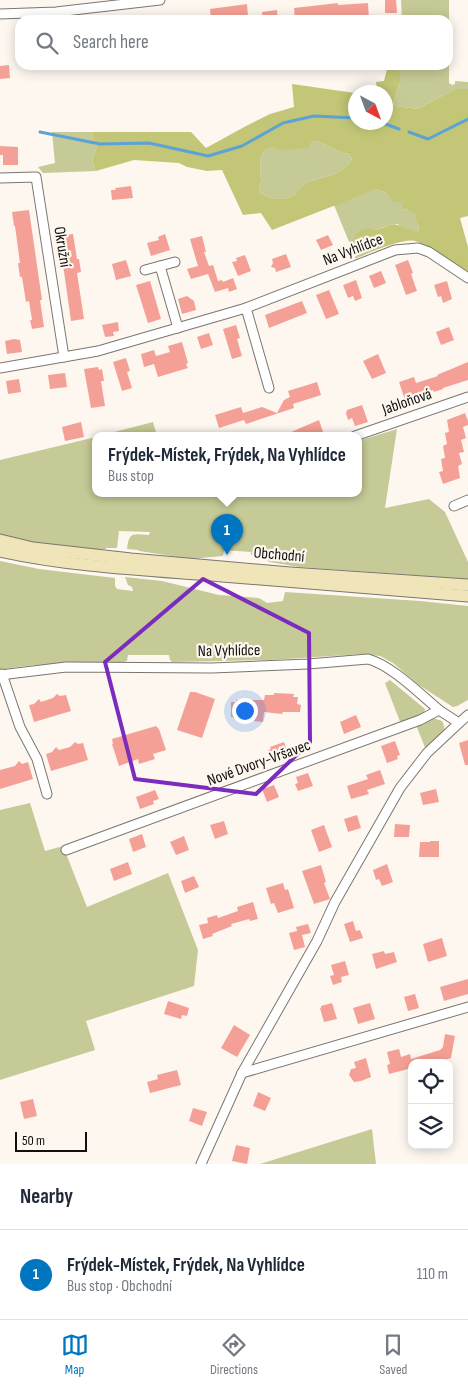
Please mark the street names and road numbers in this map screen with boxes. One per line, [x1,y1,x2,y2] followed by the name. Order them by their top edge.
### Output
[49,225,75,269] street label: Okružní
[320,230,386,270] street label: Na Vyhlídce
[379,385,434,420] street label: Jabloňová
[253,543,305,567] street label: Obchodní
[198,641,260,661] street label: Na Vyhlídce
[205,736,313,790] street label: Nové Dvory-Vršavec

